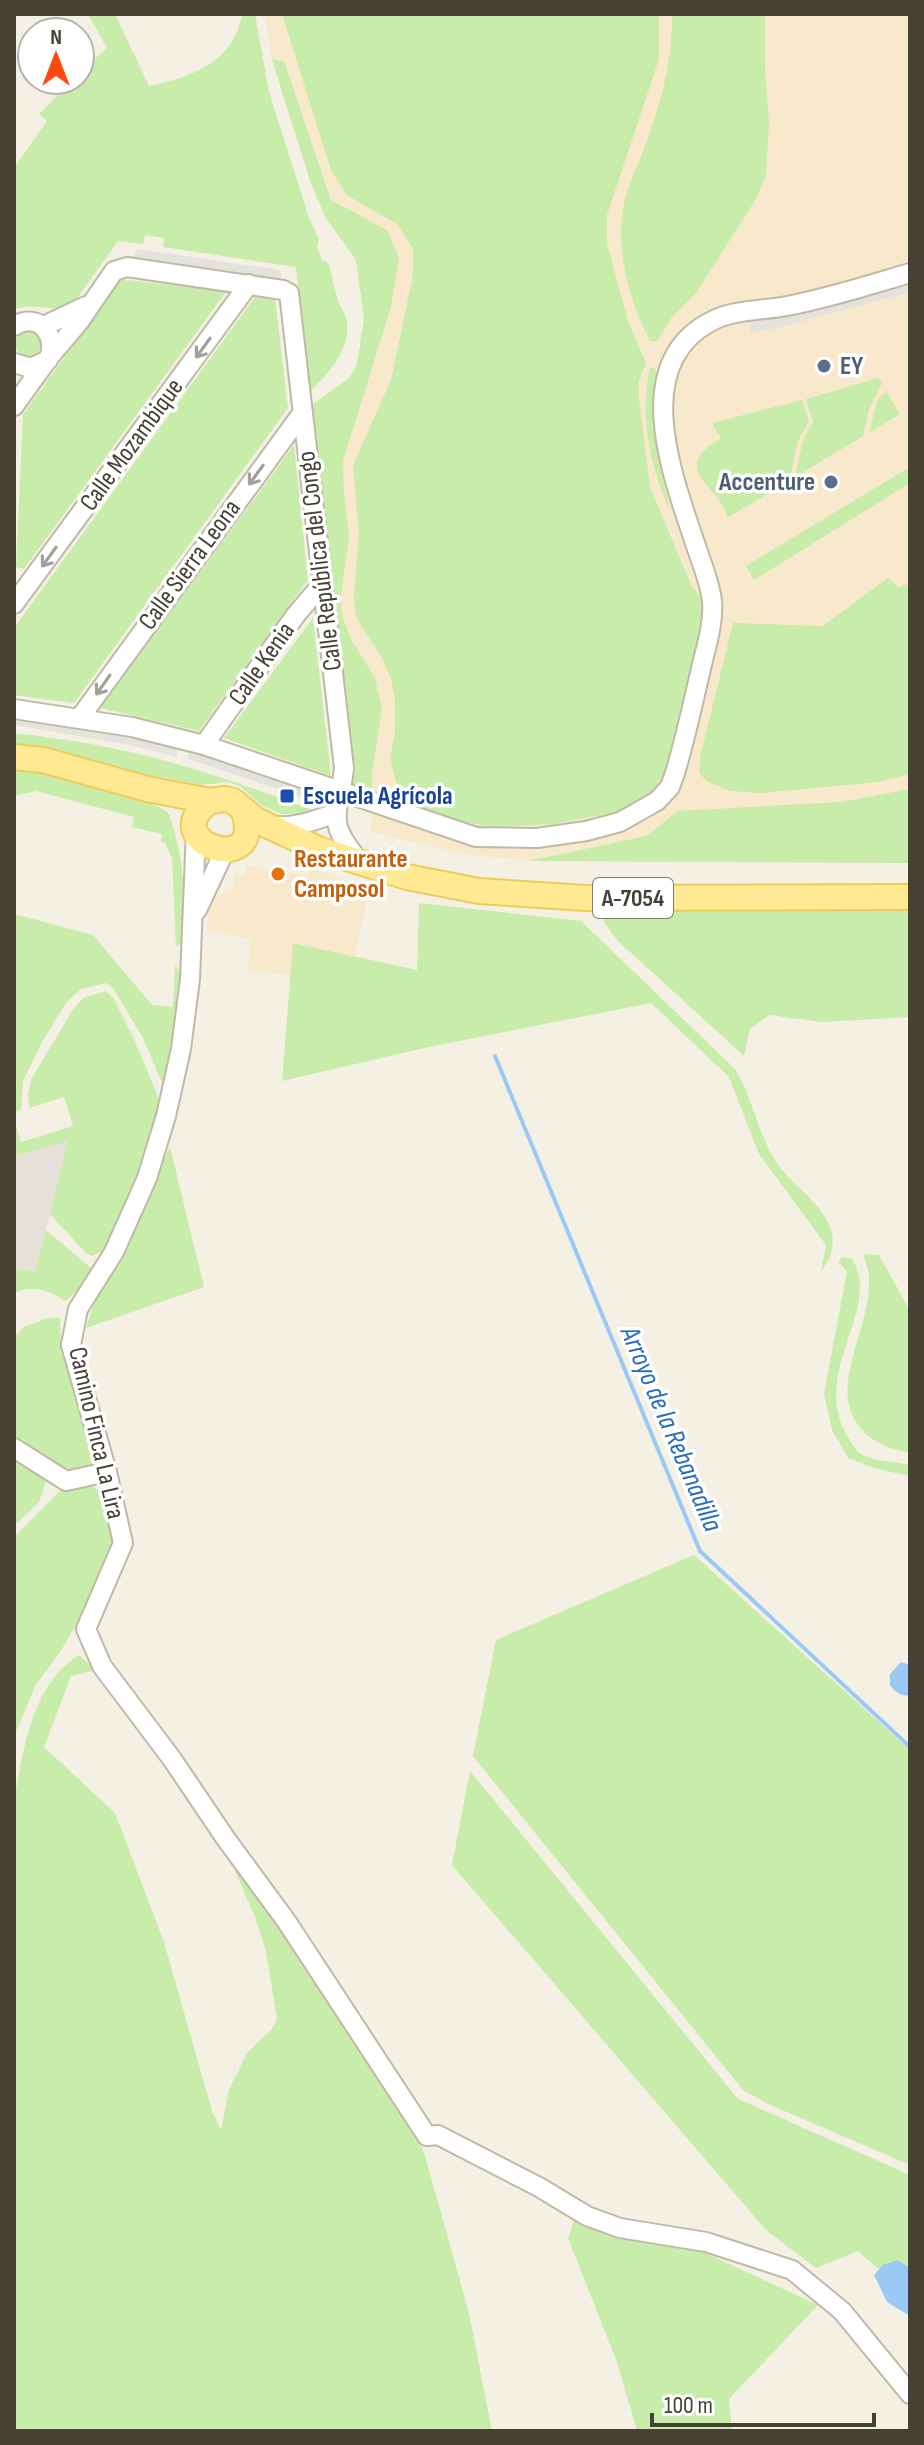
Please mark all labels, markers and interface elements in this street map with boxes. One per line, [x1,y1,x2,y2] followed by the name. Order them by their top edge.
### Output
[16,16,96,96] north arrow
[50,24,62,51] text: N
[195,336,211,358] one-way arrow
[840,351,863,382] place label: EY
[815,357,833,375] marker: EY
[74,373,190,517] street label: Calle Mozambique
[291,449,349,673] street label: Calle República del Congo
[248,463,264,485] one-way arrow
[718,467,815,498] place label: Accenture
[822,473,840,491] marker: Accenture
[132,494,248,636] street label: Calle Sierra Leona
[41,546,58,567] one-way arrow
[222,617,302,711] street label: Calle Kenia
[95,673,111,695] one-way arrow
[303,781,453,812] place label: Escuela Agrícola
[278,787,296,805] marker: Escuela Agrícola
[294,844,408,905] place label: Restaurante Camposol
[269,865,287,883] marker: Restaurante Camposol
[593,878,673,918] road number: A-7054
[613,1321,729,1537] water label: Arroyo de la Rebanadilla
[61,1344,131,1522] street label: Camino Finca La Lira
[652,2377,874,2427] scale bar
[664,2391,713,2420] text: 100 m

